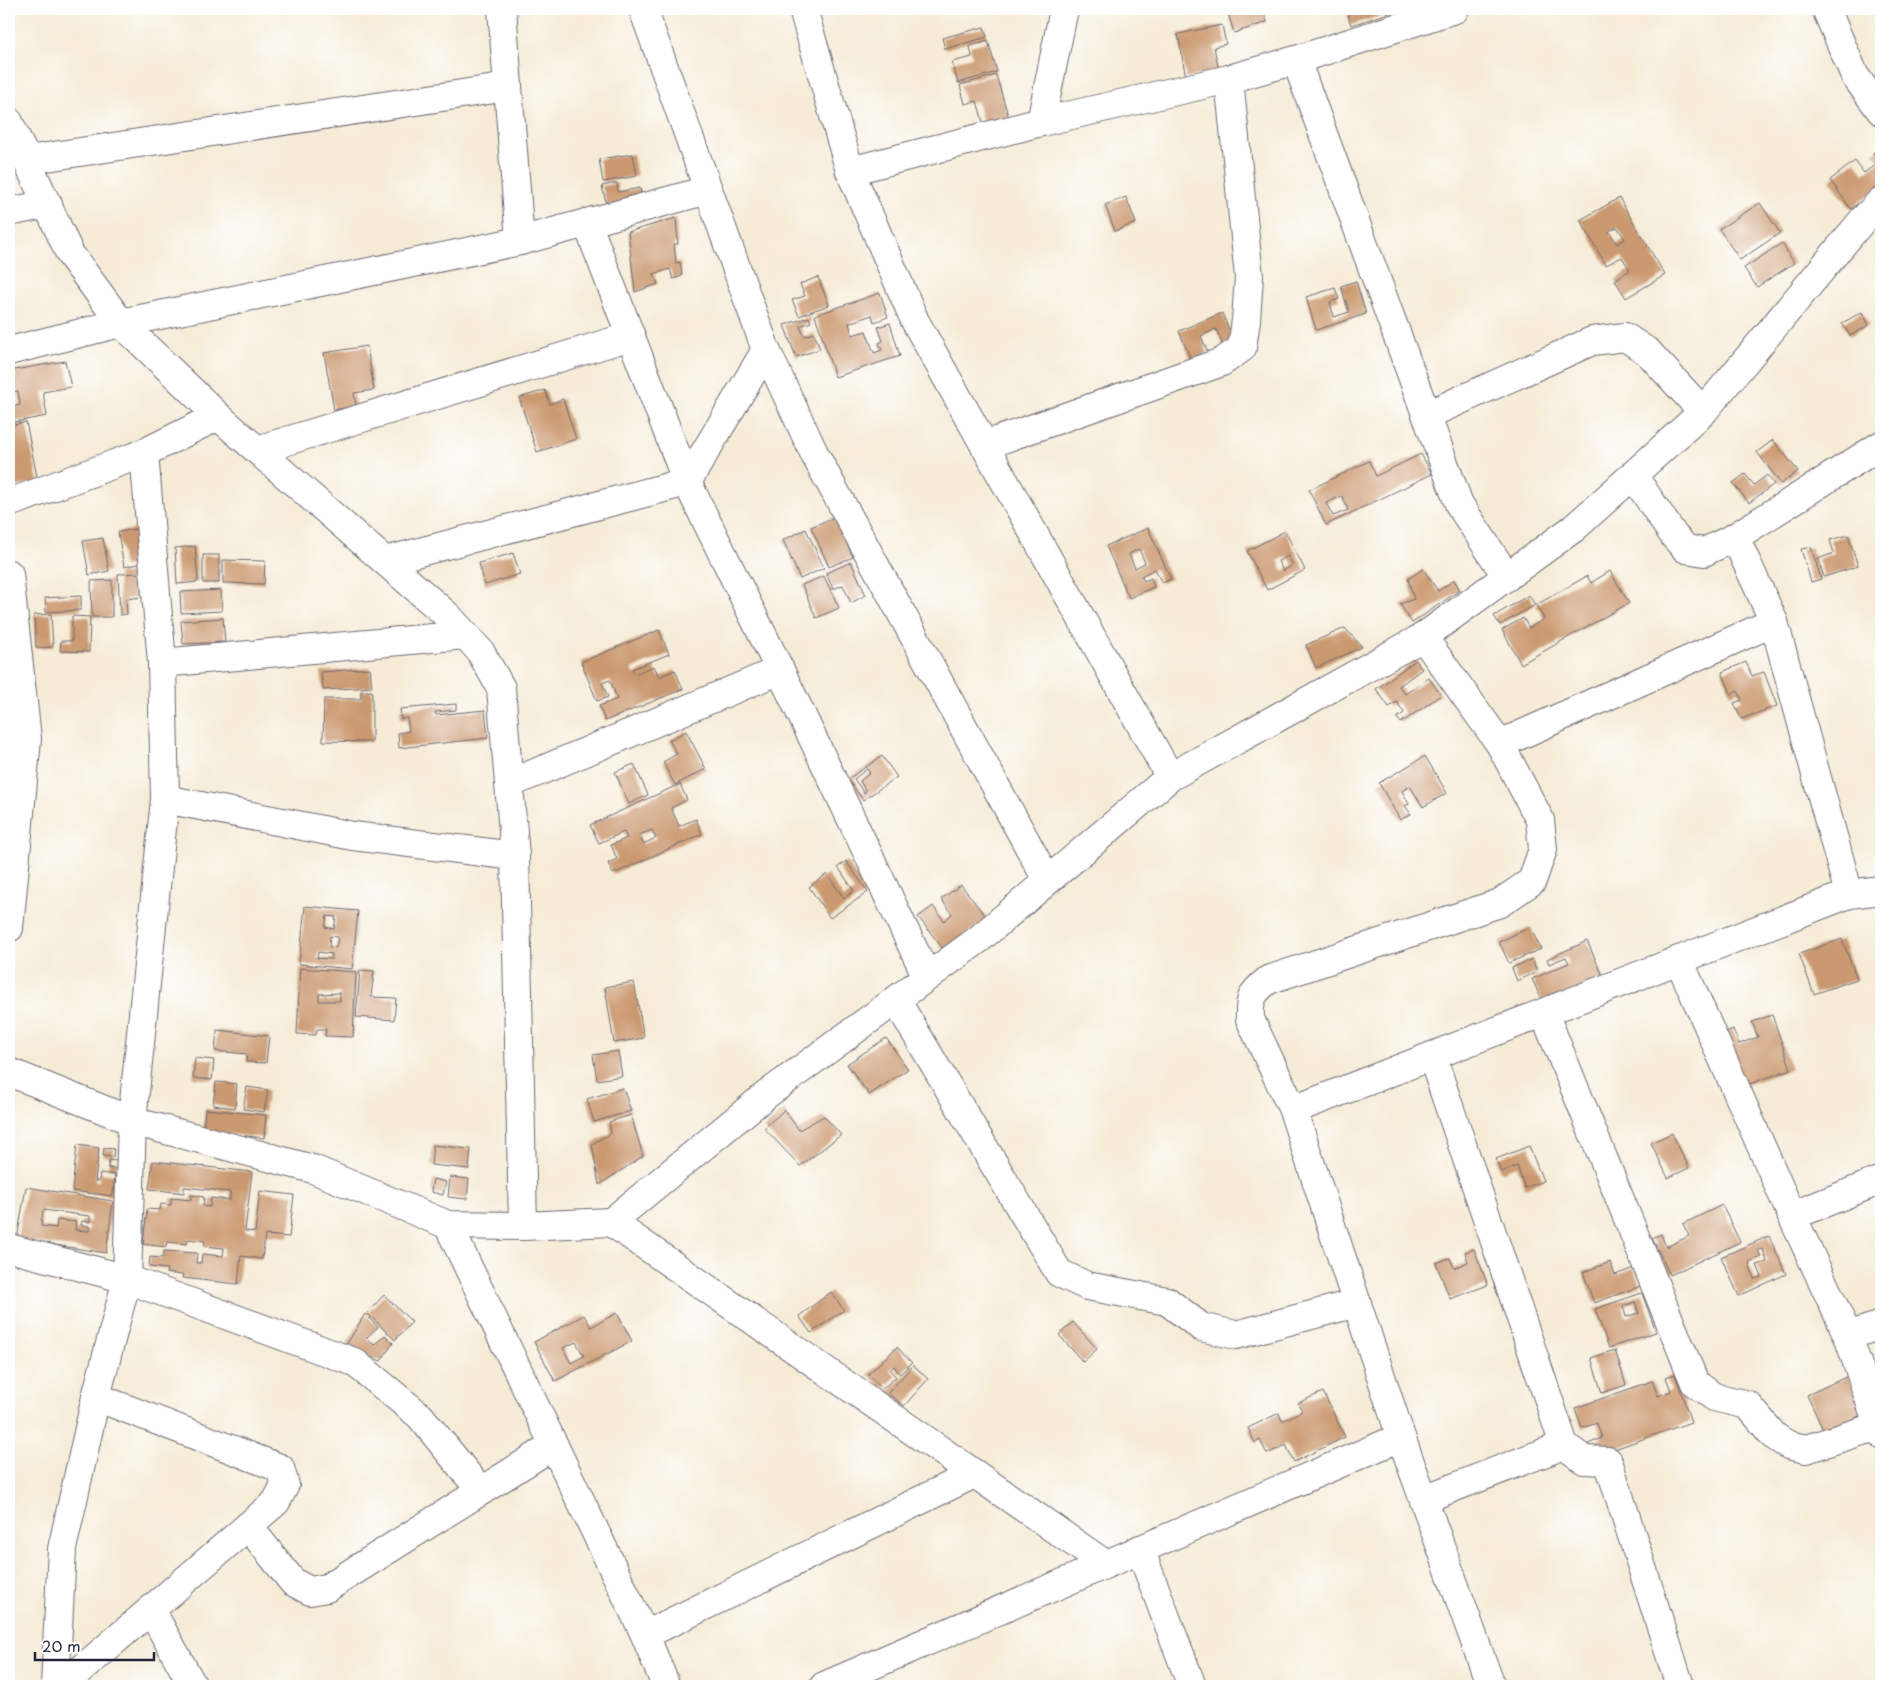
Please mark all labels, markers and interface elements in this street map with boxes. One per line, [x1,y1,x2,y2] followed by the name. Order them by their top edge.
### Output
[35,1630,154,1662] scale bar
[42,1634,81,1657] text: 20 m

